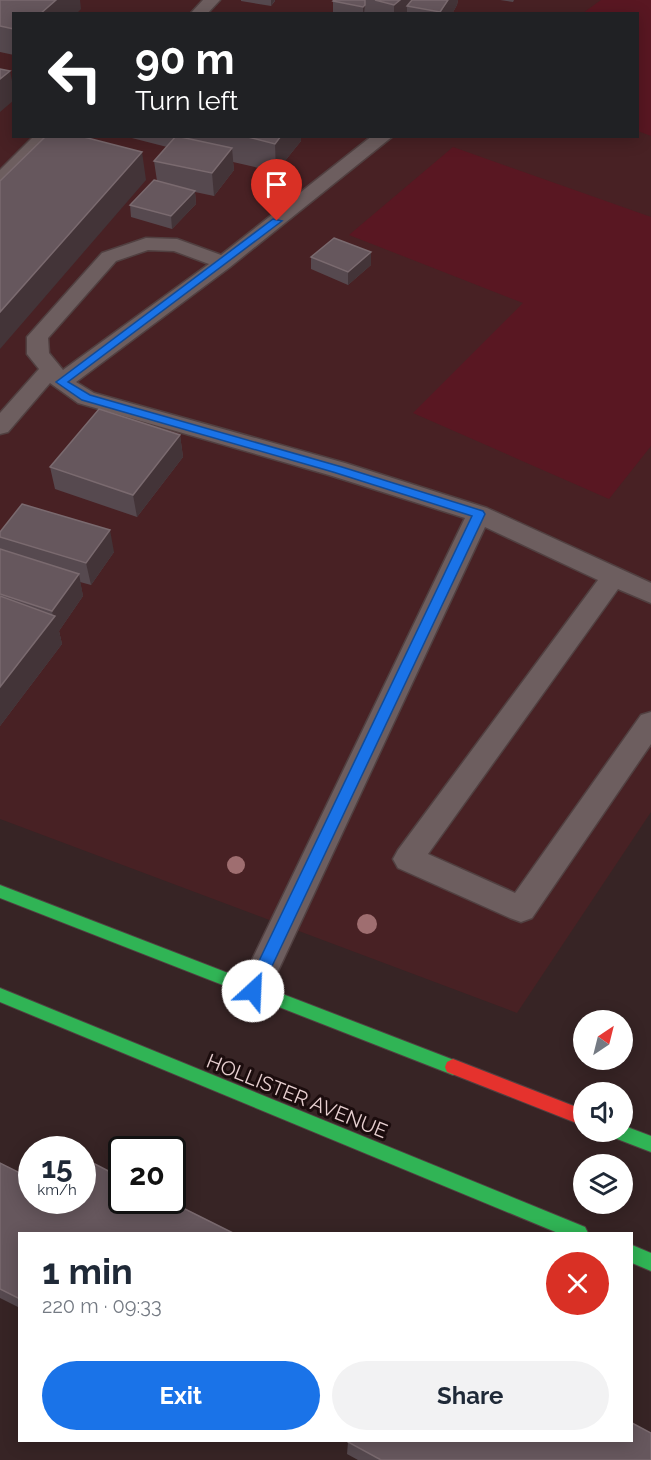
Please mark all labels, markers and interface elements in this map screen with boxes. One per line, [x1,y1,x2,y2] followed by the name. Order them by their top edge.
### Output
[135,35,235,84] text: 90 m
[36,36,114,114] icon: left
[135,85,238,116] text: Turn left
[251,159,302,221] pin
[260,168,293,201] icon: arrive
[221,959,285,1023] position arrow
[573,1010,633,1070] north arrow
[573,1010,633,1214] map controls
[203,1049,391,1143] street label: HOLLISTER AVENUE
[573,1082,633,1142] button: sound
[108,1136,186,1214] speed limit sign: 20
[41,1150,73,1185] text: 15
[573,1154,633,1214] button: layers
[37,1181,77,1199] text: km/h
[42,1250,133,1292] text: 1 min
[546,1252,609,1315] button: close
[42,1294,162,1318] text: 220 m · 09:33
[42,1361,320,1430] button: Exit
[332,1361,609,1430] button: Share

